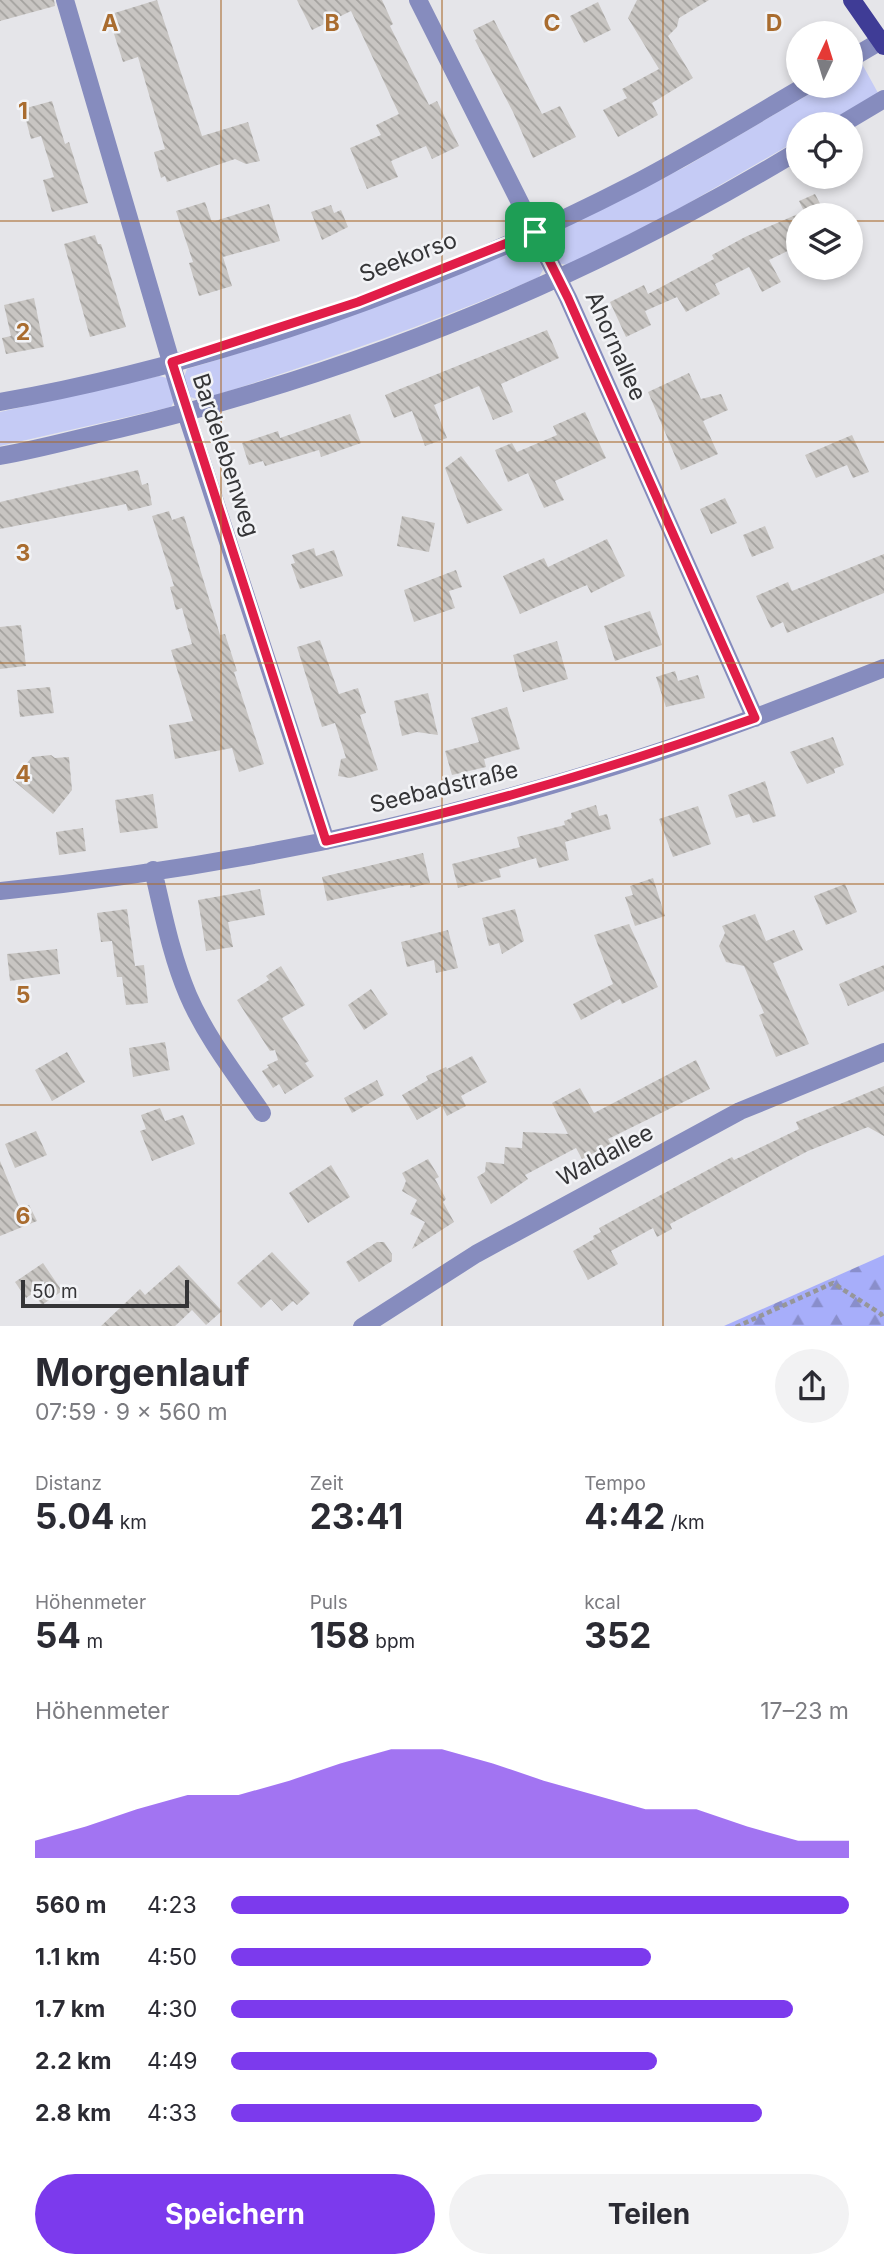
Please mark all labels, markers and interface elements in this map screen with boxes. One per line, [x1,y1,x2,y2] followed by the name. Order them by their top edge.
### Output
[101,9,119,37] text: A
[324,9,340,37] text: B
[543,9,561,37] text: C
[766,9,782,37] text: D
[786,21,863,98] north arrow
[786,21,863,280] map controls
[18,97,28,125] text: 1
[786,112,863,189] button: locate
[505,202,565,262] pin
[786,203,863,280] button: layers
[516,213,554,251] icon: arrive
[355,226,461,288] street label: Seekorso
[579,287,653,405] street label: Ahornallee
[16,318,30,346] text: 2
[186,370,266,540] street label: Bardelebenweg
[16,539,30,567] text: 3
[367,755,521,819] street label: Seebadstraße
[15,760,31,788] text: 4
[16,981,30,1009] text: 5
[552,1118,658,1192] street label: Waldallee
[16,1202,30,1230] text: 6
[21,1278,189,1309] scale bar
[32,1280,78,1303] text: 50 m
[35,1349,250,1395] text: Morgenlauf
[775,1349,849,1423] button: share
[35,1398,228,1426] text: 07:59 · 9 × 560 m
[35,1472,102,1495] text: Distanz
[310,1472,344,1495] text: Zeit
[584,1472,646,1495] text: Tempo
[35,1495,115,1537] text: 5.04
[310,1495,403,1537] text: 23:41
[584,1495,665,1537] text: 4:42
[115,1511,147,1534] text: km
[665,1511,705,1534] text: /km
[35,1591,146,1614] text: Höhenmeter
[310,1591,348,1614] text: Puls
[584,1591,621,1614] text: kcal
[35,1614,81,1656] text: 54
[310,1614,370,1656] text: 158
[584,1614,651,1656] text: 352
[81,1630,103,1653] text: m
[370,1630,415,1653] text: bpm
[35,1697,169,1725] text: Höhenmeter
[760,1697,849,1725] text: 17–23 m
[35,1891,107,1919] text: 560 m
[147,1891,197,1919] text: 4:23
[35,1943,100,1971] text: 1.1 km
[147,1943,197,1971] text: 4:50
[35,1995,105,2023] text: 1.7 km
[147,1995,197,2023] text: 4:30
[35,2047,111,2075] text: 2.2 km
[147,2047,198,2075] text: 4:49
[35,2099,111,2127] text: 2.8 km
[147,2099,197,2127] text: 4:33
[35,2174,435,2254] button: Speichern
[449,2174,849,2254] button: Teilen

